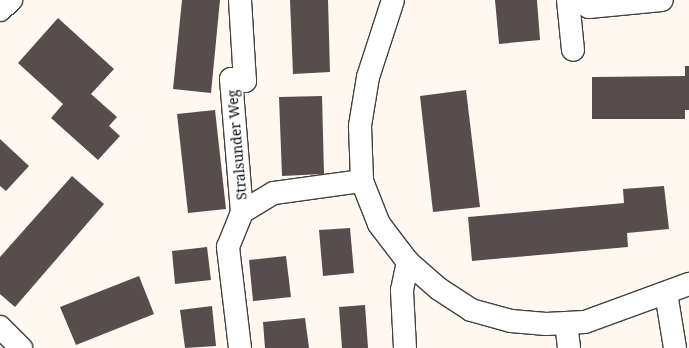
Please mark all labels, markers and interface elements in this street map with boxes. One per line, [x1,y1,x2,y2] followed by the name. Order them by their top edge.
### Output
[224,89,250,201] street label: Stralsunder Weg

